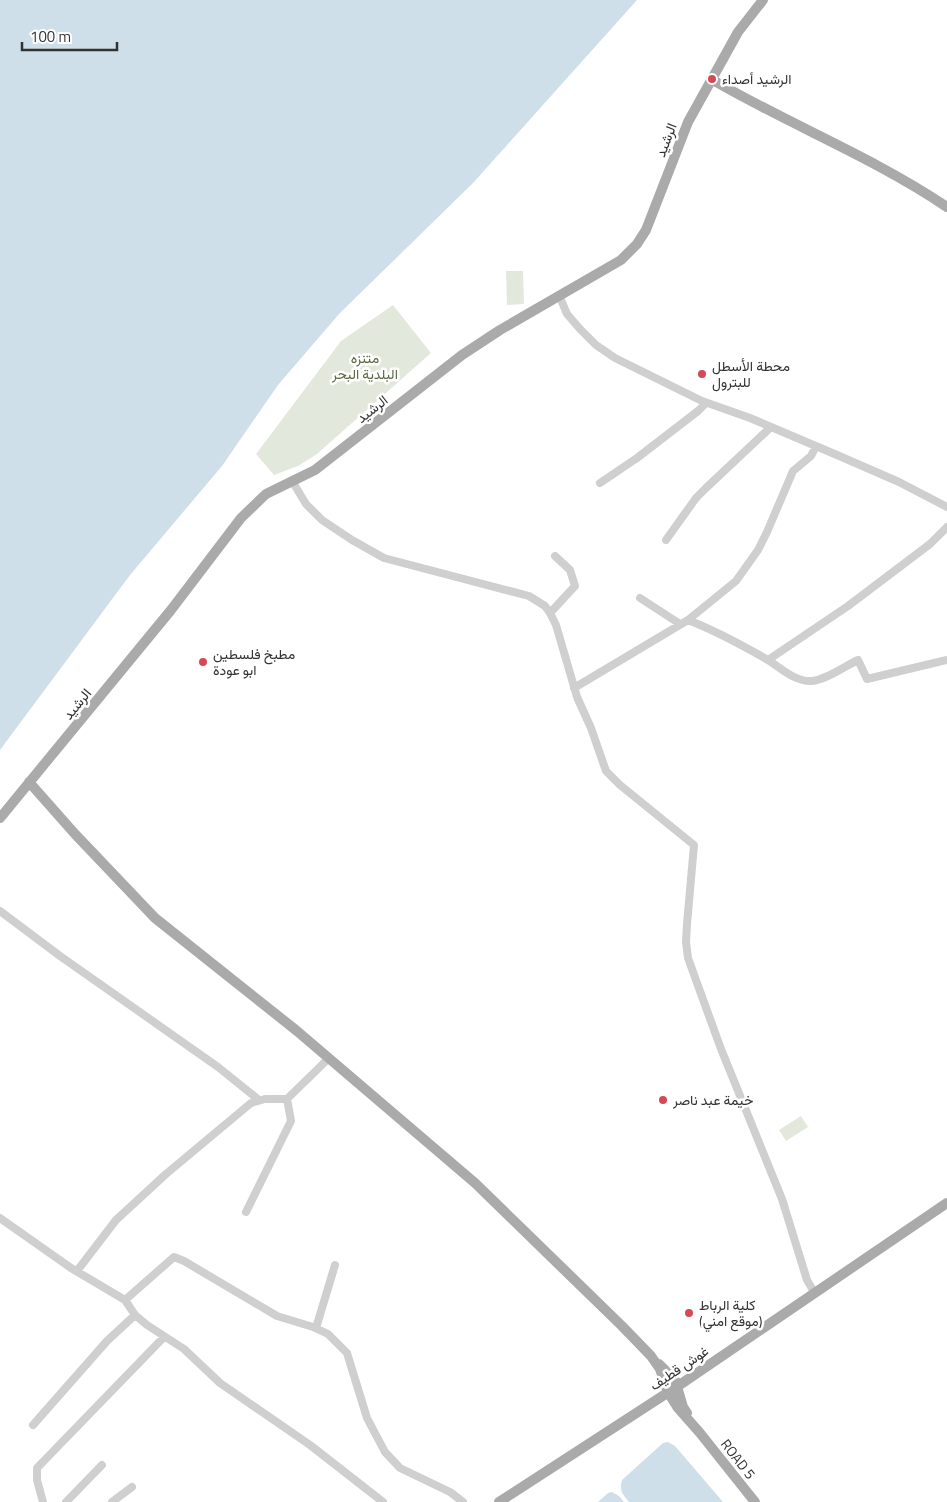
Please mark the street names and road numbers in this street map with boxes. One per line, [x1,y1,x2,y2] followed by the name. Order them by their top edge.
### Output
[649,120,682,160] street label: الرشيد
[351,390,392,428] street label: الرشيد
[57,683,96,724] street label: الرشيد
[645,1340,712,1395] street label: غوش قطيف
[716,1434,761,1483] street label: ROAD 5

